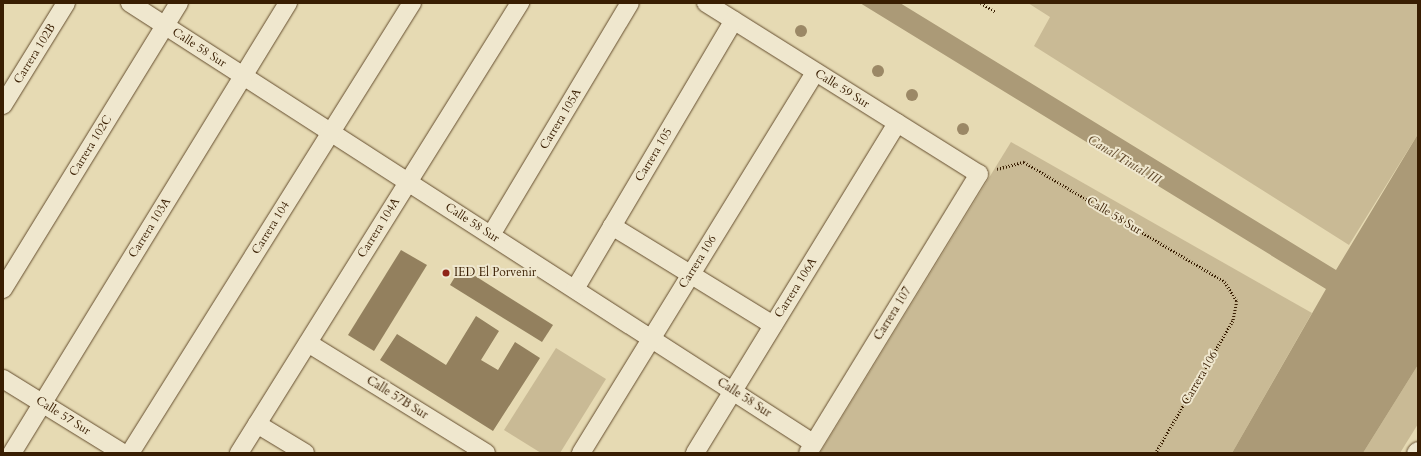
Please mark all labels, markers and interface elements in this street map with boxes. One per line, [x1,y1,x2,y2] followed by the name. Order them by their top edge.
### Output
[11,21,59,87] street label: Carrera 102B
[169,25,229,71] street label: Calle 58 Sur
[812,67,872,111] street label: Calle 59 Sur
[537,86,585,152] street label: Carrera 105A
[67,113,115,179] street label: Carrera 102C
[632,126,676,184] street label: Carrera 105
[1085,132,1163,188] water label: Canal Tintal III
[1084,194,1144,238] street label: Calle 58 Sur
[126,195,174,261] street label: Carrera 103A
[355,195,403,261] street label: Carrera 104A
[249,199,293,257] street label: Carrera 104
[442,200,502,246] street label: Calle 58 Sur
[676,233,720,291] street label: Carrera 106
[772,255,820,321] street label: Carrera 106A
[454,266,536,280] place label: IED El Porvenir
[441,268,451,278] marker: IED El Porvenir
[871,285,915,343] street label: Carrera 107
[1179,349,1221,407] street label: Carrera 106
[364,373,430,423] street label: Calle 57B Sur
[714,375,774,421] street label: Calle 58 Sur
[33,394,93,438] street label: Calle 57 Sur

